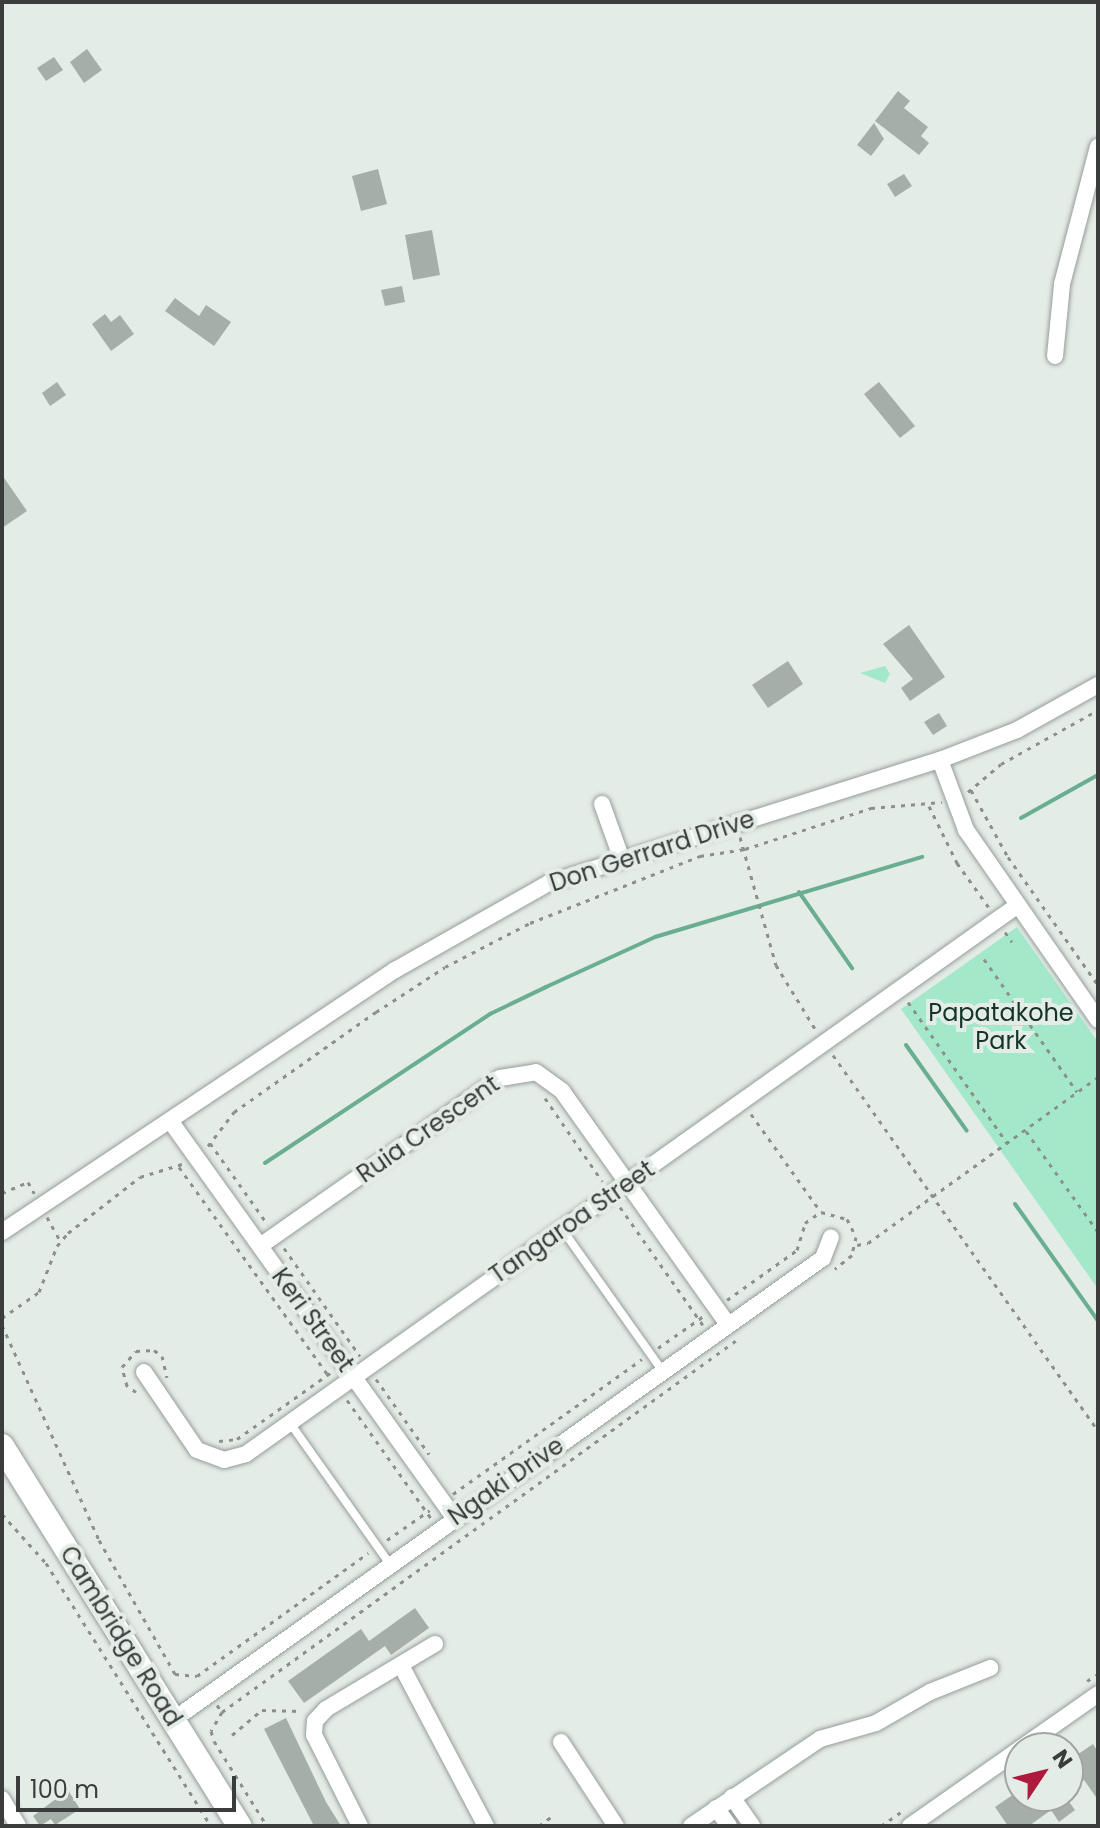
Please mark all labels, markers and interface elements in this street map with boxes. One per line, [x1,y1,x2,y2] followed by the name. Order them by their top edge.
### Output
[546,804,758,898] street label: Don Gerrard Drive
[928,999,1074,1055] park label: Papatakohe Park
[351,1069,505,1189] street label: Ruia Crescent
[484,1155,660,1289] street label: Tangaroa Street
[266,1263,360,1377] street label: Keri Street
[443,1431,569,1531] street label: Ngaki Drive
[54,1541,188,1731] street label: Cambridge Road
[1004,1732,1084,1812] north arrow
[1045,1743,1080,1775] text: N
[20,1760,240,1810] scale bar
[30,1773,99,1806] text: 100 m

